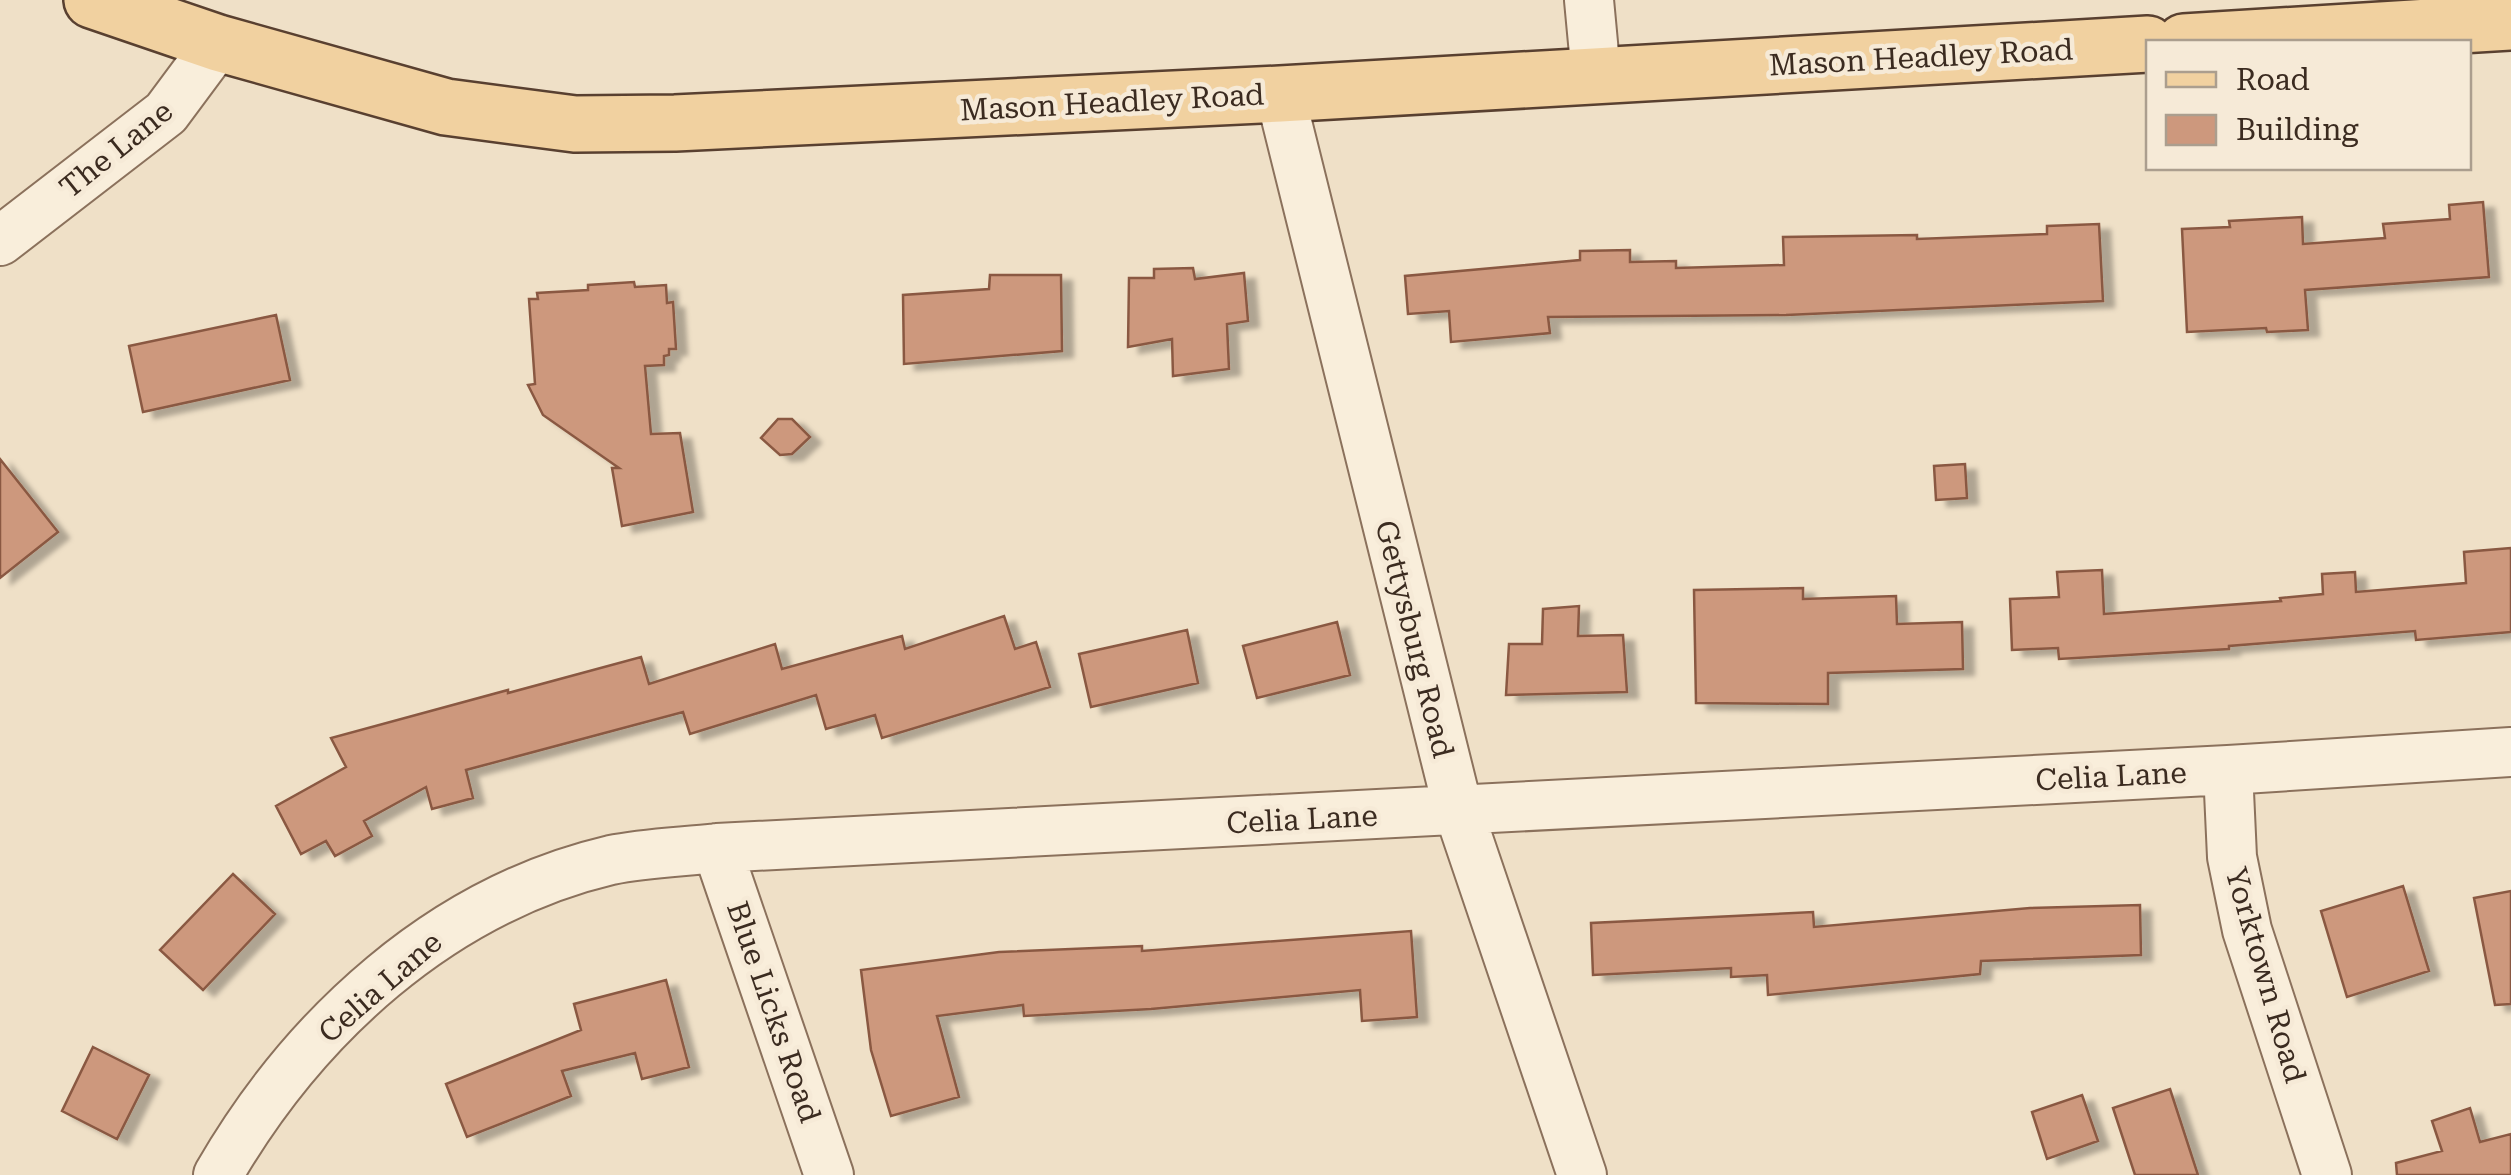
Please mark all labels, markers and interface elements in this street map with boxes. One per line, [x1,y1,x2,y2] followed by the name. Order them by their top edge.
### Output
[1768,32,2074,82] street label: Mason Headley Road
[2146,40,2471,170] legend
[2236,62,2310,97] text: Road
[959,77,1265,127] street label: Mason Headley Road
[53,93,179,205] street label: The Lane
[2236,112,2359,147] text: Building
[1369,517,1461,761] street label: Gettysburg Road
[2034,755,2188,797] street label: Celia Lane
[1225,798,1379,840] street label: Celia Lane
[2219,863,2313,1087] street label: Yorktown Road
[720,897,828,1127] street label: Blue Licks Road
[311,924,449,1050] street label: Celia Lane

